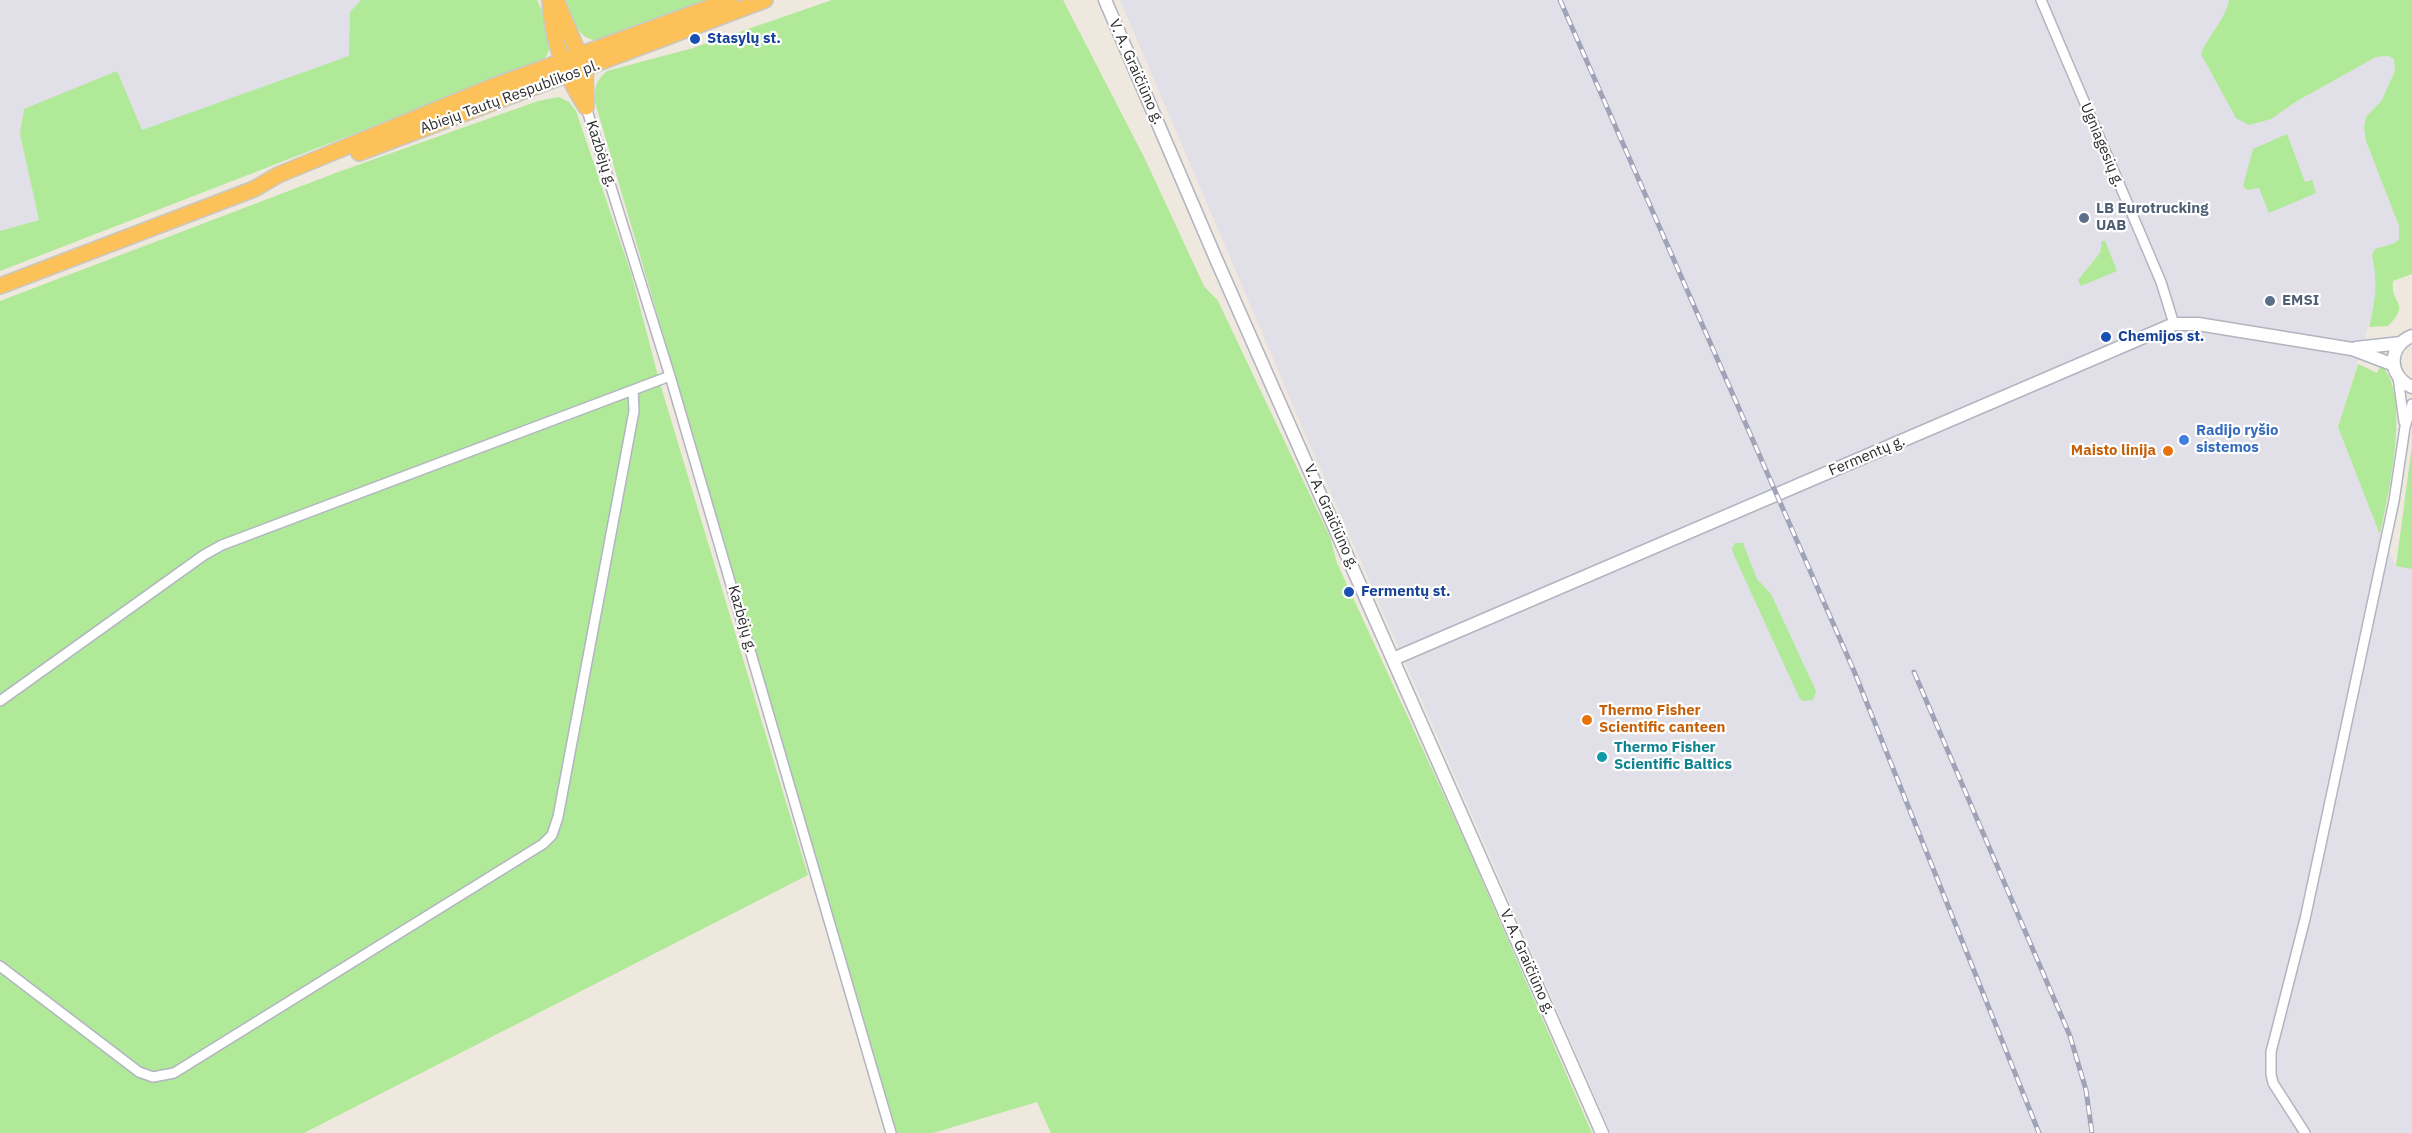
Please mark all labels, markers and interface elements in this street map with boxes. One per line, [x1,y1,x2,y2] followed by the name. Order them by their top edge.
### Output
[1105,17,1167,127] street label: V. A. Graičiūno g.
[707,30,781,48] place label: Stasylų st.
[688,32,702,46] marker: Stasylų st.
[418,56,602,138] street label: Abiejų Tautų Respublikos pl.
[2076,100,2128,190] street label: Ugniagesių g.
[582,118,620,190] street label: Kazbėjų g.
[2096,200,2209,235] place label: LB Eurotrucking UAB
[2077,211,2091,225] marker: LB Eurotrucking UAB
[2282,292,2319,310] place label: EMSI
[2263,294,2277,308] marker: EMSI
[2118,328,2205,346] place label: Chemijos st.
[2099,330,2113,344] marker: Chemijos st.
[2196,422,2279,457] place label: Radijo ryšio sistemos
[1826,432,1908,480] street label: Fermentų g.
[2177,433,2191,447] marker: Radijo ryšio sistemos
[2071,442,2156,460] place label: Maisto linija
[2161,444,2175,458] marker: Maisto linija
[1300,462,1362,572] street label: V. A. Graičiūno g.
[724,583,760,655] street label: Kazbėjų g.
[1361,583,1451,601] place label: Fermentų st.
[1342,585,1356,599] marker: Fermentų st.
[1599,702,1726,737] place label: Thermo Fisher Scientific canteen
[1580,713,1594,727] marker: Thermo Fisher Scientific canteen
[1614,739,1732,774] place label: Thermo Fisher Scientific Baltics
[1595,750,1609,764] marker: Thermo Fisher Scientific Baltics
[1496,907,1558,1017] street label: V. A. Graičiūno g.

